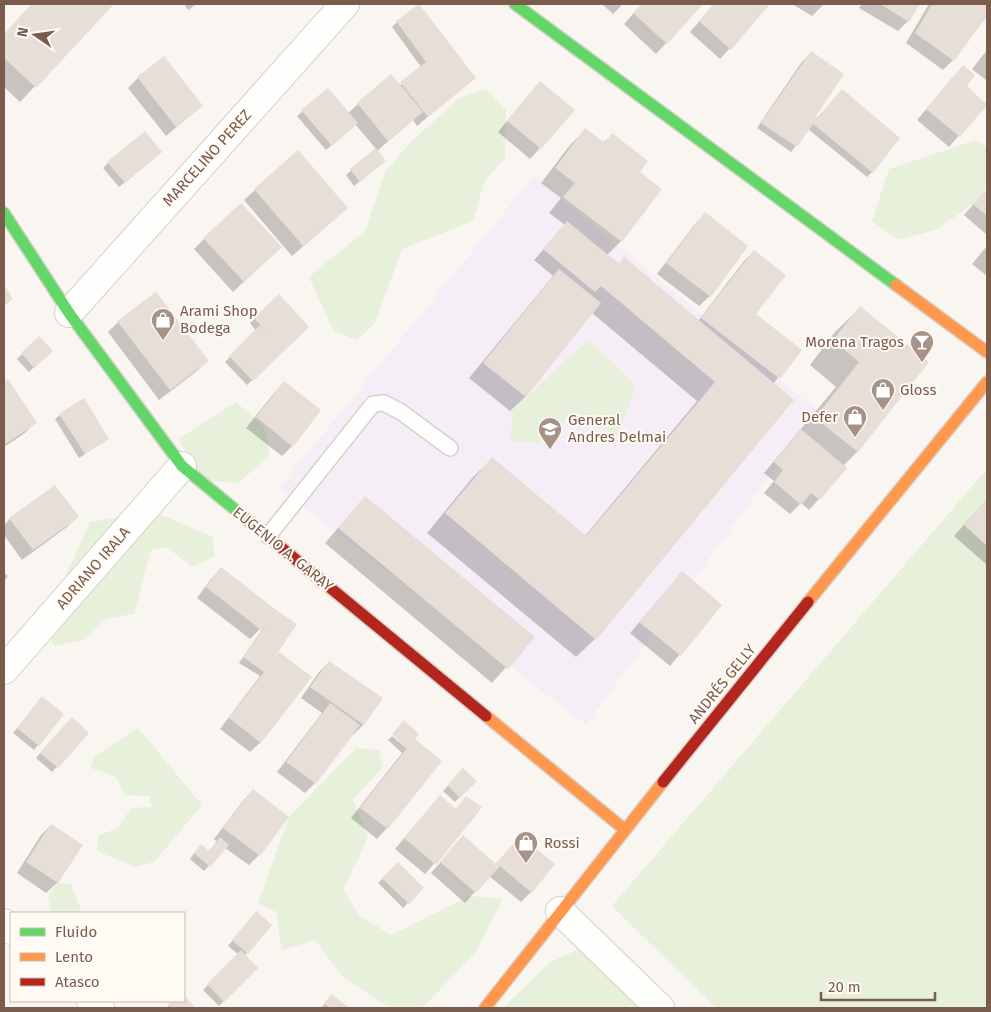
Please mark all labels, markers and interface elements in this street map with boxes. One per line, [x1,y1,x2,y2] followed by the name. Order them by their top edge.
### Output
[10,10,60,60] north arrow
[13,26,32,39] text: N
[159,106,255,210] street label: MARCELINO PEREZ
[180,302,258,337] place label: Arami Shop Bodega
[150,307,176,341] shop icon: Arami Shop Bodega
[909,329,935,363] bar icon: Morena Tragos
[805,333,904,351] place label: Morena Tragos
[870,377,896,411] shop icon: Gloss
[900,381,936,399] place label: Gloss
[842,404,868,438] shop icon: Defer
[801,408,838,426] place label: Defer
[568,411,666,446] place label: General Andres Delmai
[537,416,563,450] school or university icon: General Andres Delmai
[229,503,337,595] street label: EUGENIO A. GARAY
[52,523,134,613] street label: ADRIANO IRALA
[685,640,760,727] street label: ANDRÉS GELLY
[513,830,539,864] shop icon: Rossi
[544,834,580,852] place label: Rossi
[10,912,185,1002] legend
[55,923,97,941] text: Fluido
[55,948,93,966] text: Lento
[821,970,935,1002] scale bar
[55,973,100,991] text: Atasco
[828,978,861,996] text: 20 m

